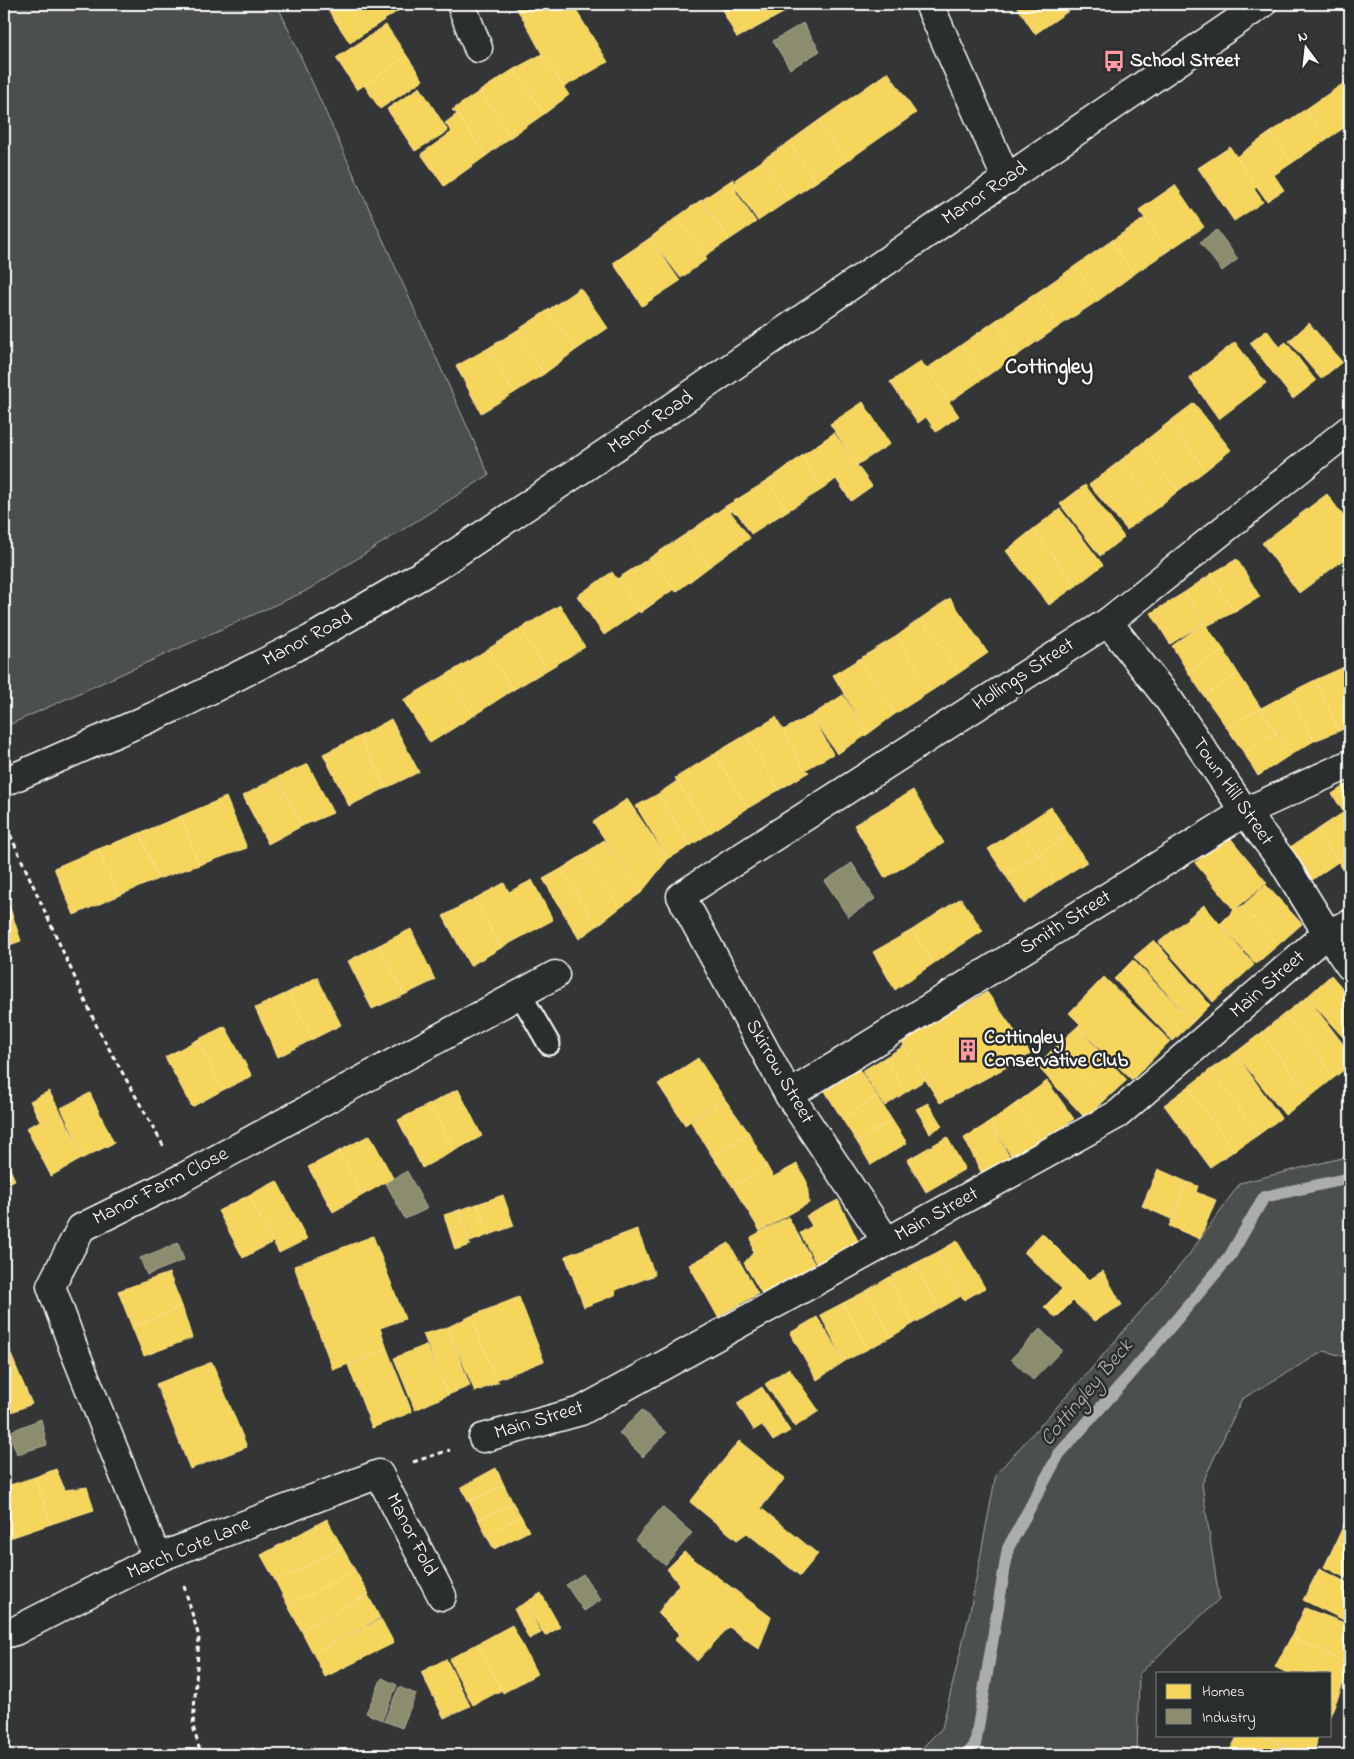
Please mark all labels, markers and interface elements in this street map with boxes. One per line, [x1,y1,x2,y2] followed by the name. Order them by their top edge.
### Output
[1282,22,1332,72] north arrow
[1296,26,1310,48] text: N
[1130,47,1240,76] place label: School Street
[1101,48,1127,74] bus stop icon: School Street
[936,155,1034,233] street label: Manor Road
[1005,352,1093,385] district label: Cottingley
[602,384,700,462] street label: Manor Road
[258,603,358,675] street label: Manor Road
[967,631,1081,720] street label: Hollings Street
[1184,732,1280,852] street label: Town Hill Street
[1014,883,1118,963] street label: Smith Street
[1224,944,1312,1026] street label: Main Street
[737,1014,821,1130] street label: Skirrow Street
[984,1024,1128,1076] place label: Cottingley Conservative Club
[955,1037,981,1063] building icon: Cottingley Conservative Club
[88,1140,234,1234] street label: Manor Farm Close
[890,1180,984,1250] street label: Main Street
[1033,1332,1142,1454] water label: Cottingley Beck
[491,1394,587,1448] street label: Main Street
[378,1488,444,1582] street label: Manor Fold
[123,1510,255,1588] street label: March Cote Lane
[1156,1672,1332,1736] legend
[1202,1681,1245,1703] text: Homes
[1202,1707,1256,1730] text: Industry

